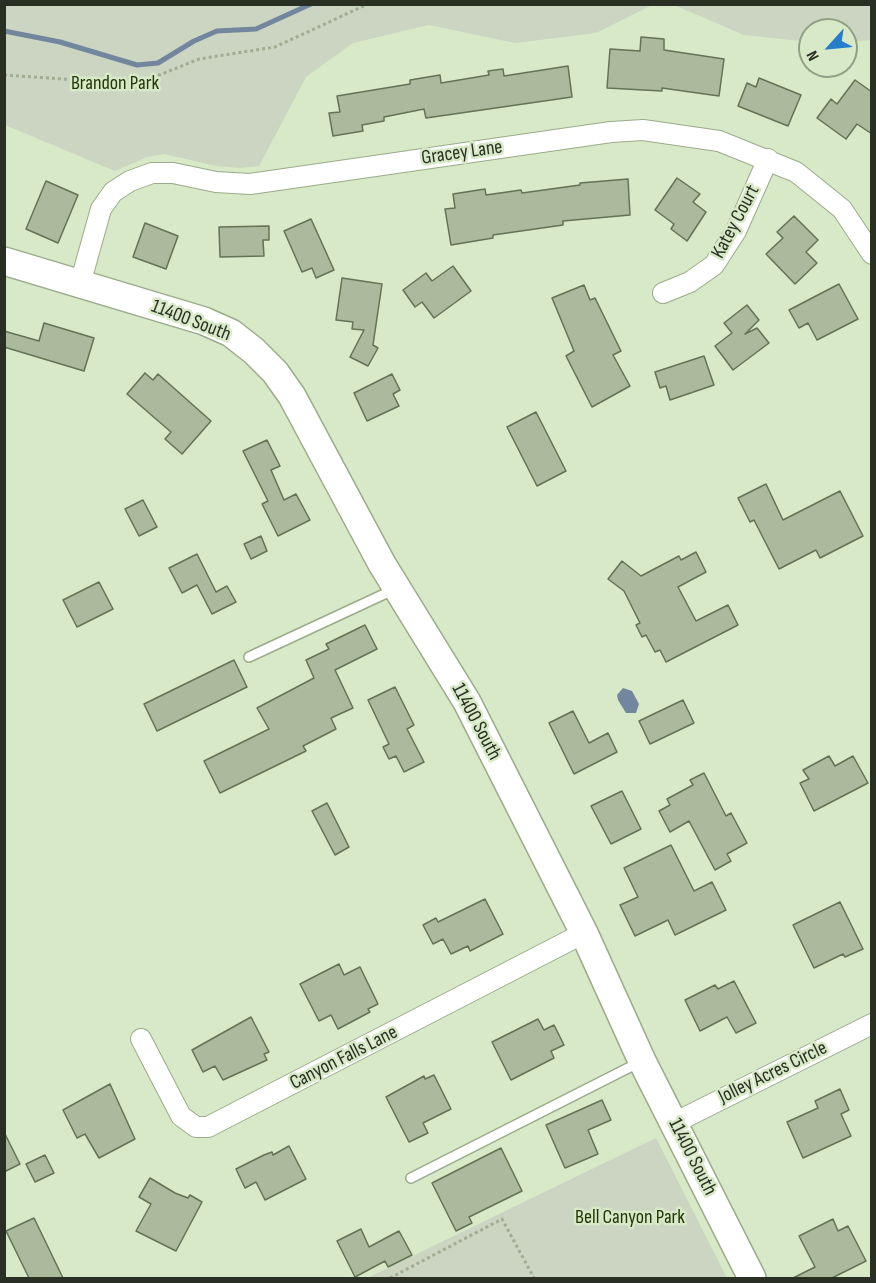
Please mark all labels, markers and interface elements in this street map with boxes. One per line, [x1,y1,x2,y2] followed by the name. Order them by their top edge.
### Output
[798,18,858,78] north arrow
[803,47,824,64] text: N
[71,72,159,96] park label: Brandon Park
[420,135,504,171] street label: Gracey Lane
[707,181,765,263] street label: Katey Court
[148,295,234,347] street label: 11400 South
[446,680,506,764] street label: 11400 South
[286,1021,402,1095] street label: Canyon Falls Lane
[715,1036,831,1110] street label: Jolley Acres Circle
[662,1114,722,1200] street label: 11400 South
[575,1206,685,1230] park label: Bell Canyon Park

